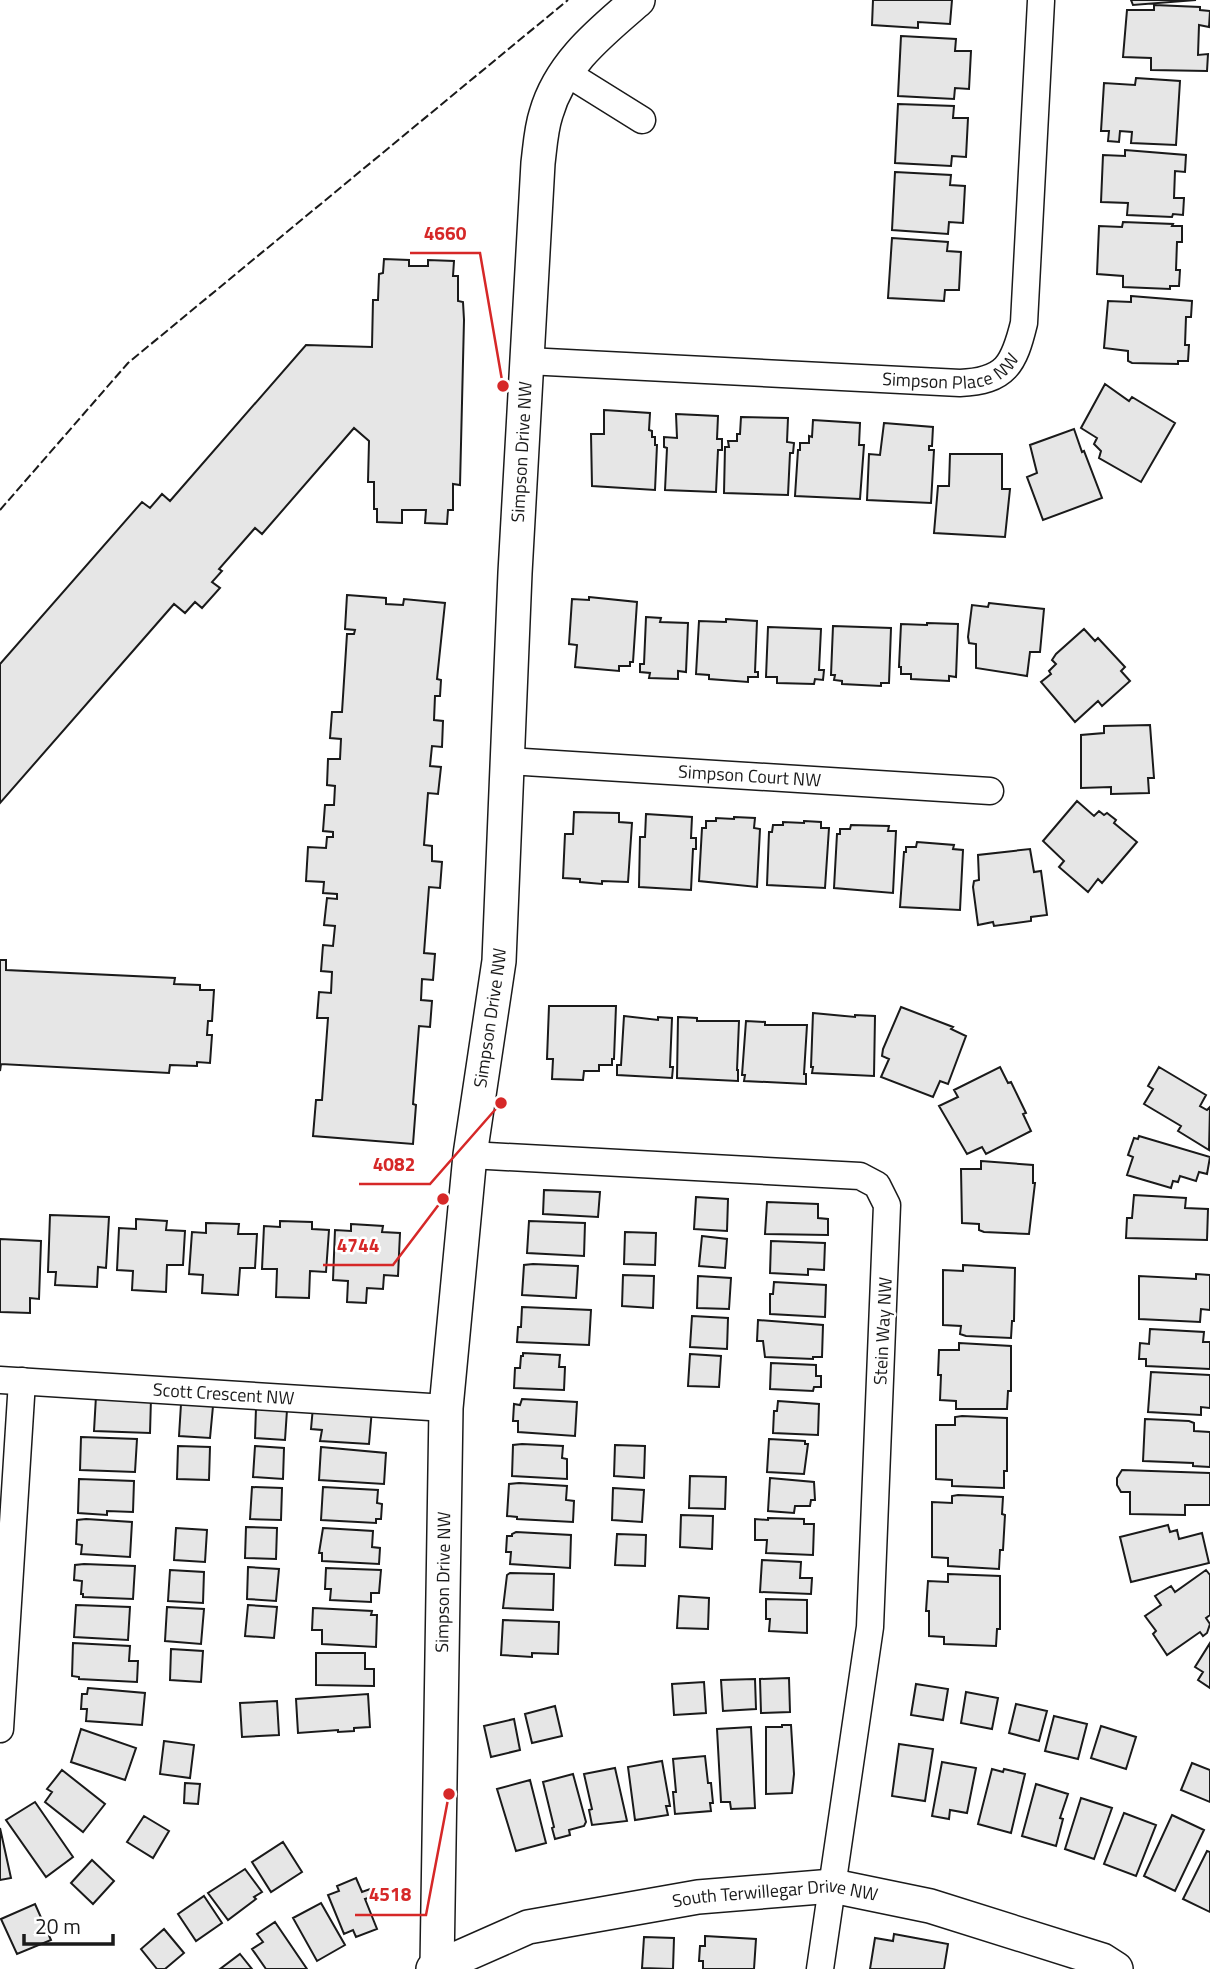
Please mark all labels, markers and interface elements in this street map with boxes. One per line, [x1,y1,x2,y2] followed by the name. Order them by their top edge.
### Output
[410,213,480,253] callout: 4660
[424,218,467,247] text: 4660
[882,347,1025,396] street label: Simpson Place NW
[504,381,539,523] street label: Simpson Drive NW
[677,758,822,793] street label: Simpson Court NW
[466,947,513,1090] street label: Simpson Drive NW
[359,1144,430,1184] callout: 4082
[373,1149,415,1178] text: 4082
[323,1225,393,1265] callout: 4744
[337,1230,379,1259] text: 4744
[866,1276,899,1386] street label: Stein Way NW
[152,1376,295,1411] street label: Scott Crescent NW
[428,1511,457,1653] street label: Simpson Drive NW
[670,1871,881,1914] street label: South Terwillegar Drive NW
[355,1875,426,1915] callout: 4518
[369,1879,412,1908] text: 4518
[24,1902,114,1946] scale bar
[35,1910,81,1942] text: 20 m

